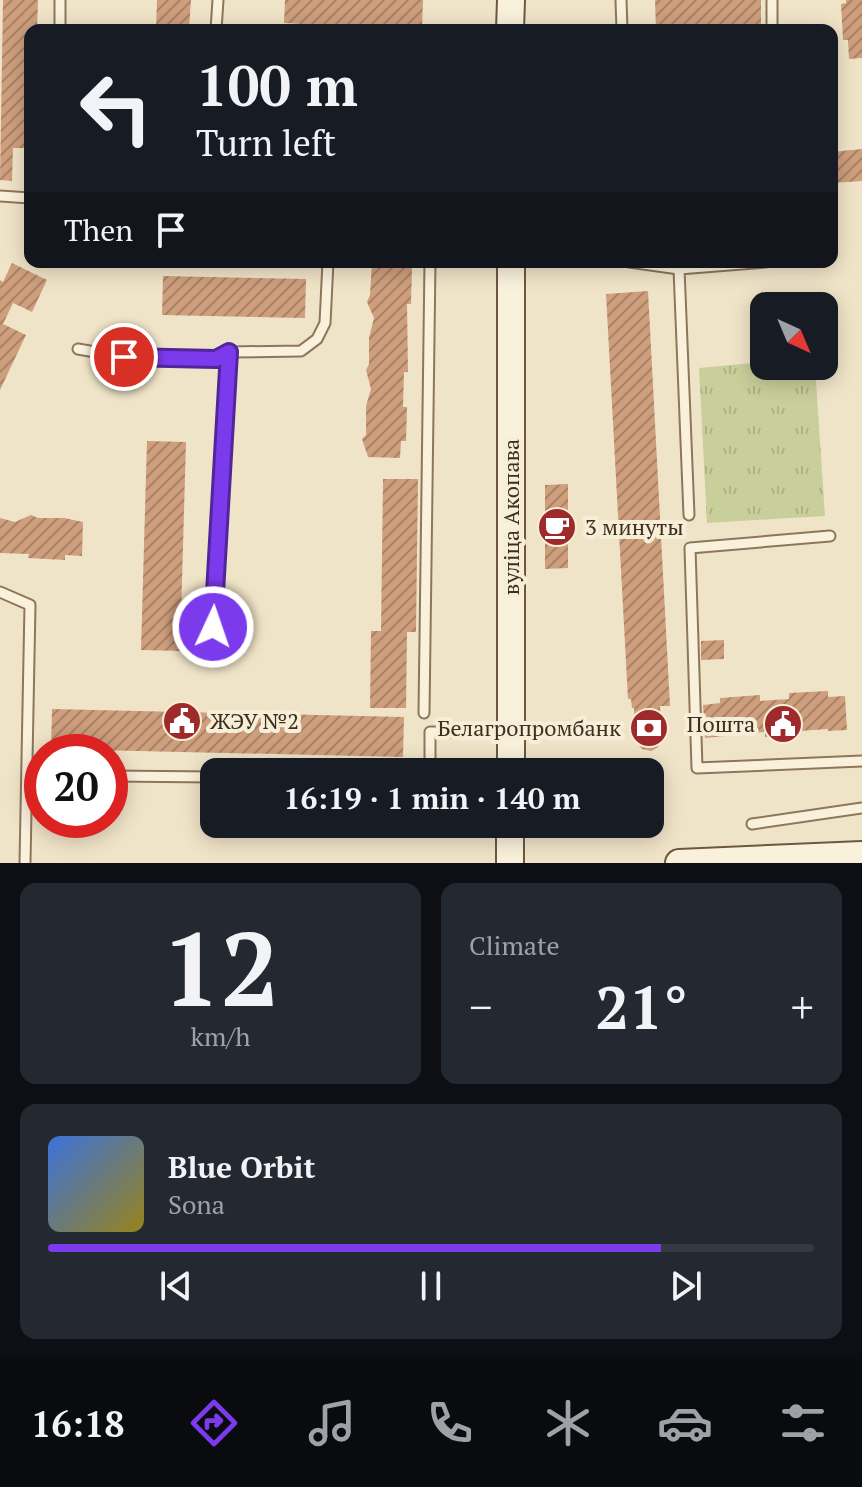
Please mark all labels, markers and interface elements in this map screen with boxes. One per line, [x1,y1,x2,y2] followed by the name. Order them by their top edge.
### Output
[196,48,358,122] text: 100 m
[64,56,168,160] icon: left
[196,119,336,166] text: Turn left
[149,208,193,252] icon: arrive
[64,210,133,250] text: Then
[750,292,838,380] north arrow
[750,292,838,380] map controls
[90,323,158,391] pin
[102,335,146,379] icon: arrive
[496,439,525,595] street label: вуліца Акопава
[536,506,578,548] cafe icon: 3 минуты
[585,512,684,541] place label: 3 минуты
[171,585,255,669] position arrow
[161,700,203,742] public building icon: ЖЭУ №2
[762,703,804,745] public building icon: Пошта
[210,706,299,735] place label: ЖЭУ №2
[628,707,670,749] bank icon: Белагропромбанк
[687,709,755,738] place label: Пошта
[437,713,621,742] place label: Белагропромбанк
[24,734,128,838] speed limit sign: 20
[284,778,580,818] text: 16:19 · 1 min · 140 m
[162,898,279,1036] text: 12
[469,928,560,962] text: Climate
[595,967,688,1046] text: 21°
[469,977,492,1036] text: −
[791,977,814,1036] text: +
[190,1019,251,1053] text: km/h
[168,1147,315,1187] text: Blue Orbit
[168,1187,225,1221] text: Sona
[154,1264,198,1308] icon: previous
[409,1264,453,1308] icon: pause
[664,1264,708,1308] icon: next
[186,1395,242,1451] icon: directions
[304,1395,360,1451] icon: music
[422,1395,478,1451] icon: phone
[540,1395,596,1451] icon: climate
[657,1395,713,1451] icon: car
[775,1395,831,1451] icon: filters
[31,1400,125,1447] text: 16:18

